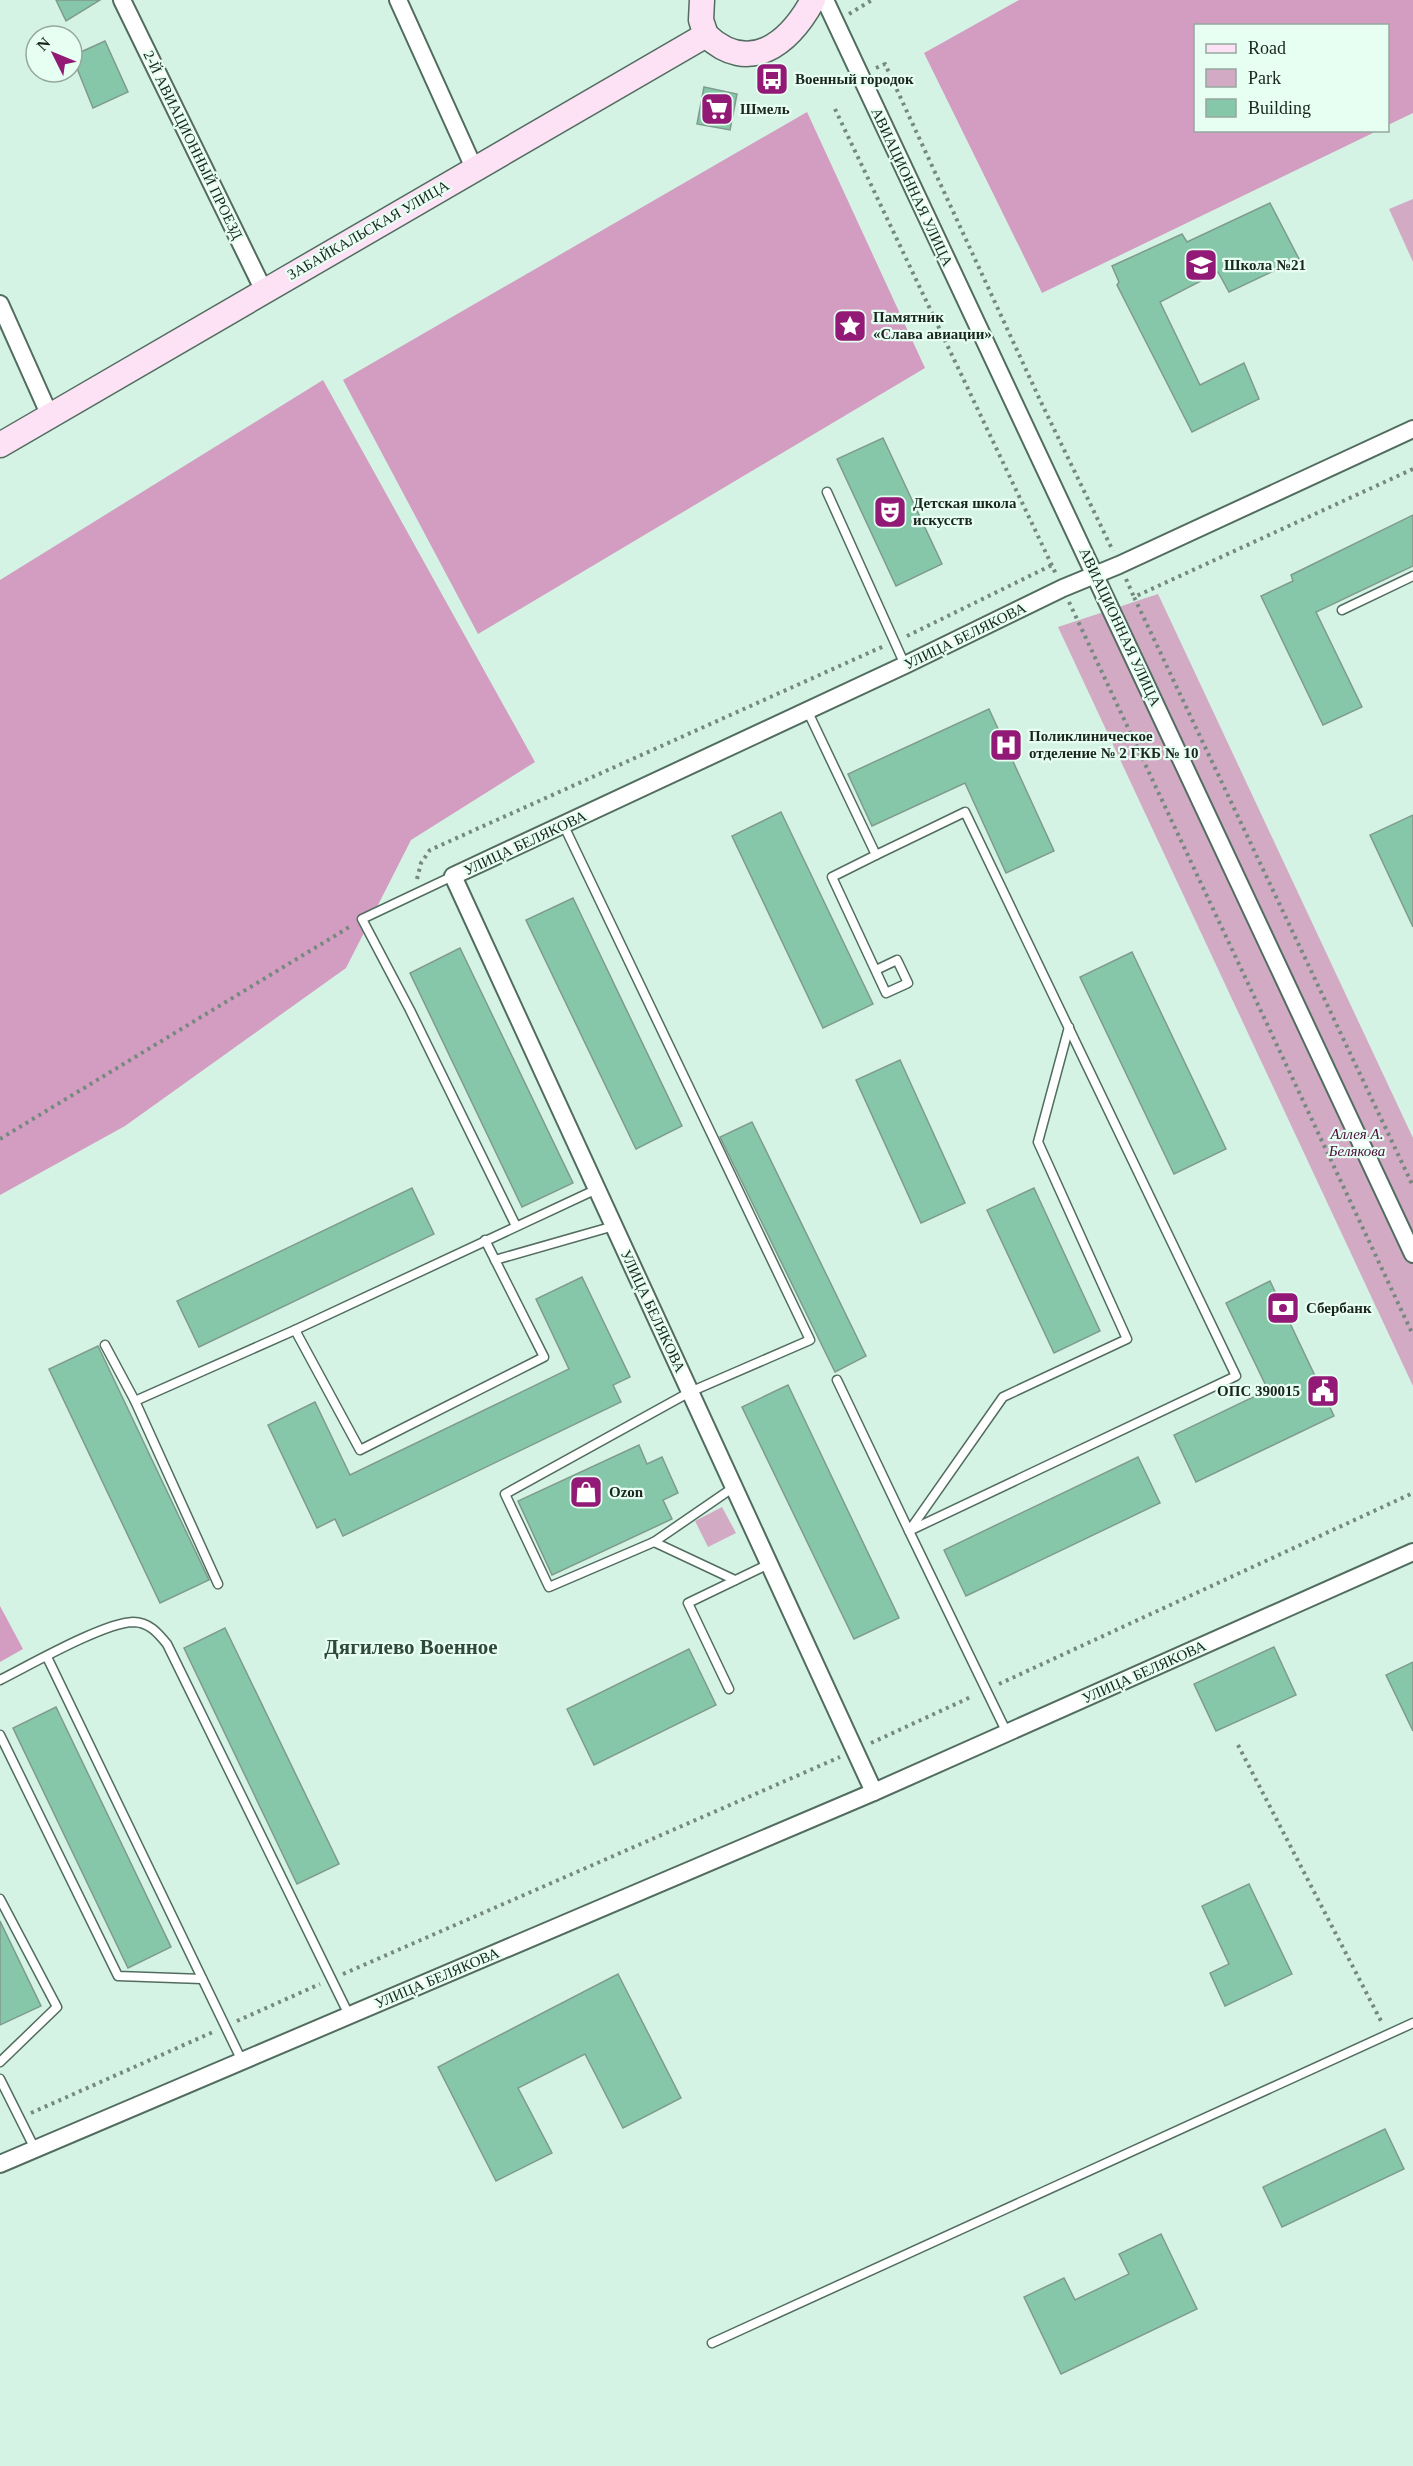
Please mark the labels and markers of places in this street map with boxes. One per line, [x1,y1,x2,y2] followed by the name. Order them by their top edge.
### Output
[754,61,790,97] bus stop icon: Военный городок
[795,71,914,87] place label: Военный городок
[699,91,735,127] supermarket icon: Шмель
[740,101,790,117] place label: Шмель
[1183,247,1219,283] school or university icon: Школа №21
[1224,257,1306,273] place label: Школа №21
[832,308,868,344] place icon: Памятник «Слава авиации»
[873,309,992,342] place label: Памятник «Слава авиации»
[872,494,908,530] theatre icon: Детская школа искусств
[913,495,1017,528] place label: Детская школа искусств
[988,727,1024,763] hospital icon: Поликлиническое отделение № 2 ГКБ № 10
[1029,728,1198,761] place label: Поликлиническое отделение № 2 ГКБ № 10
[1265,1290,1301,1326] bank icon: Сбербанк
[1306,1300,1372,1316] place label: Сбербанк
[1305,1373,1341,1409] public building icon: ОПС 390015
[1217,1383,1300,1399] place label: ОПС 390015
[568,1474,604,1510] shop icon: Ozon
[609,1484,644,1500] place label: Ozon

